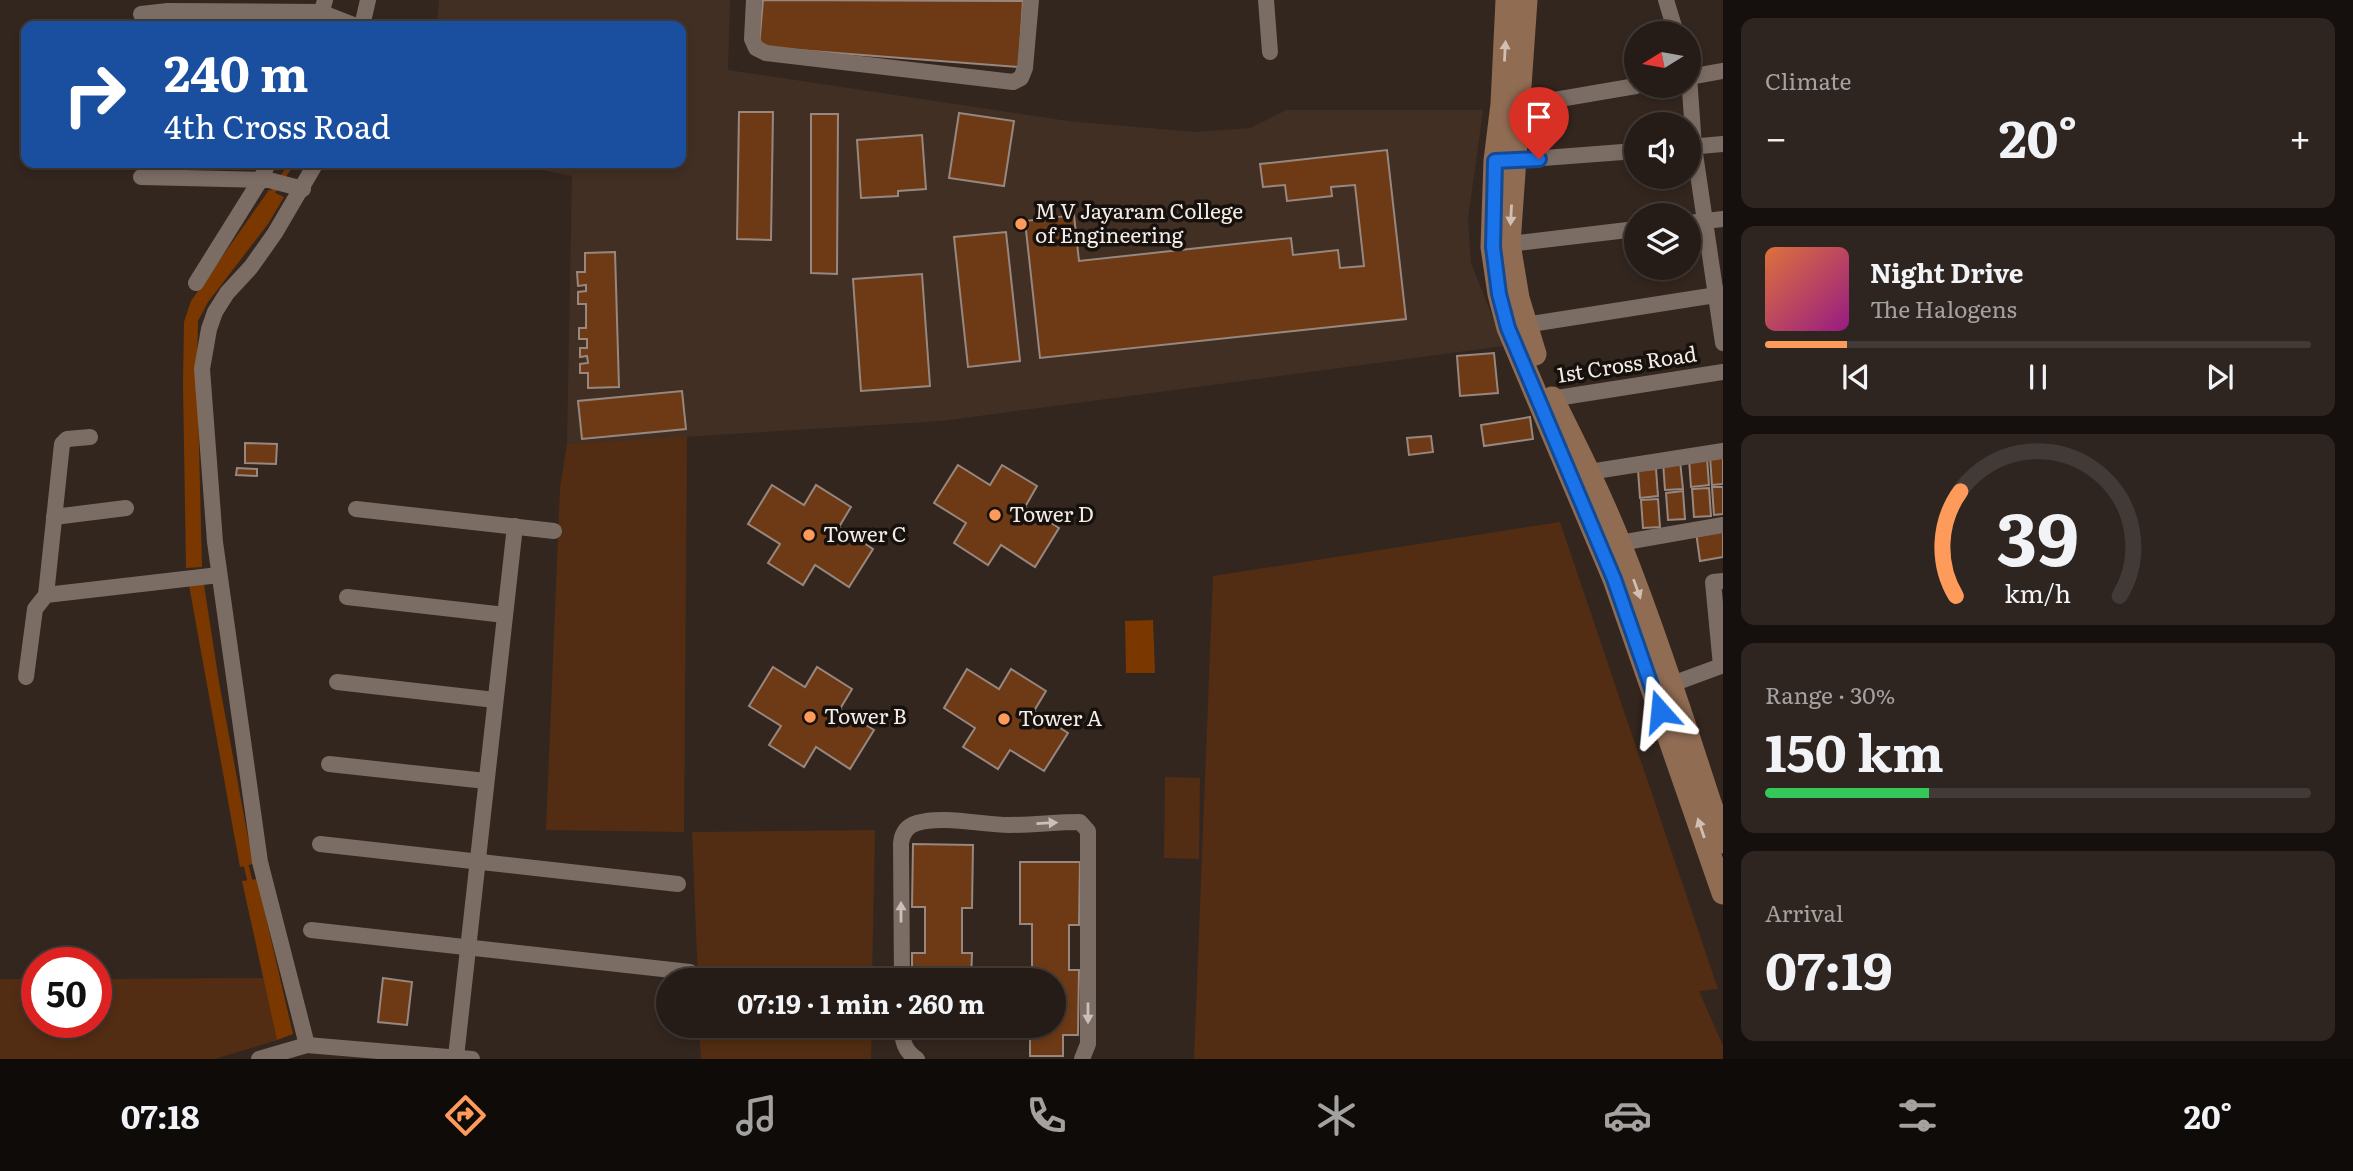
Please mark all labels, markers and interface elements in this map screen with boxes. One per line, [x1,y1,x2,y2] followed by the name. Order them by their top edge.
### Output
[1624,21,1701,98] north arrow
[1624,21,1701,280] map controls
[164,34,309,107] text: 240 m
[1500,40,1511,62] one-way arrow
[49,49,140,140] icon: right
[1765,63,1851,97] text: Climate
[1509,87,1569,159] pin
[1999,97,2077,174] text: 20°
[1520,98,1558,136] icon: arrive
[164,101,391,149] text: 4th Cross Road
[1765,107,1787,164] text: −
[2289,107,2311,164] text: +
[1624,112,1701,189] button: sound
[1035,194,1243,249] place label: M V Jayaram College of Engineering
[1624,203,1701,280] button: layers
[1505,204,1516,226] one-way arrow
[1013,216,1029,232] marker: M V Jayaram College of Engineering
[1870,252,2024,291] text: Night Drive
[1870,291,2017,325] text: The Halogens
[1555,336,1699,389] street label: 1st Cross Road
[1837,358,1875,396] icon: previous
[2019,358,2057,396] icon: pause
[2201,358,2239,396] icon: next
[1997,480,2079,588] text: 39
[1009,497,1094,528] place label: Tower D
[987,507,1003,523] marker: Tower D
[823,517,906,548] place label: Tower C
[801,527,817,543] marker: Tower C
[2005,573,2071,610] text: km/h
[1632,579,1643,600] one-way arrow
[1623,674,1697,748] position arrow
[1765,677,1895,711] text: Range · 30%
[824,699,907,730] place label: Tower B
[1018,701,1103,732] place label: Tower A
[802,709,818,725] marker: Tower B
[996,711,1012,727] marker: Tower A
[1765,711,1944,788] text: 150 km
[1036,818,1058,829] one-way arrow
[1695,818,1706,839] one-way arrow
[1765,895,1844,929] text: Arrival
[895,901,907,923] one-way arrow
[1765,929,1893,1006] text: 07:19
[21,947,112,1038] speed limit sign: 50
[737,983,985,1022] text: 07:19 · 1 min · 260 m
[1082,1003,1094,1025] one-way arrow
[121,1091,200,1139] text: 07:18
[441,1091,490,1140] icon: directions
[732,1091,781,1140] icon: music
[1022,1091,1071,1140] icon: phone
[1312,1091,1361,1140] icon: climate
[1603,1091,1652,1140] icon: car
[1893,1091,1942,1140] icon: filters
[2184,1091,2232,1139] text: 20°

